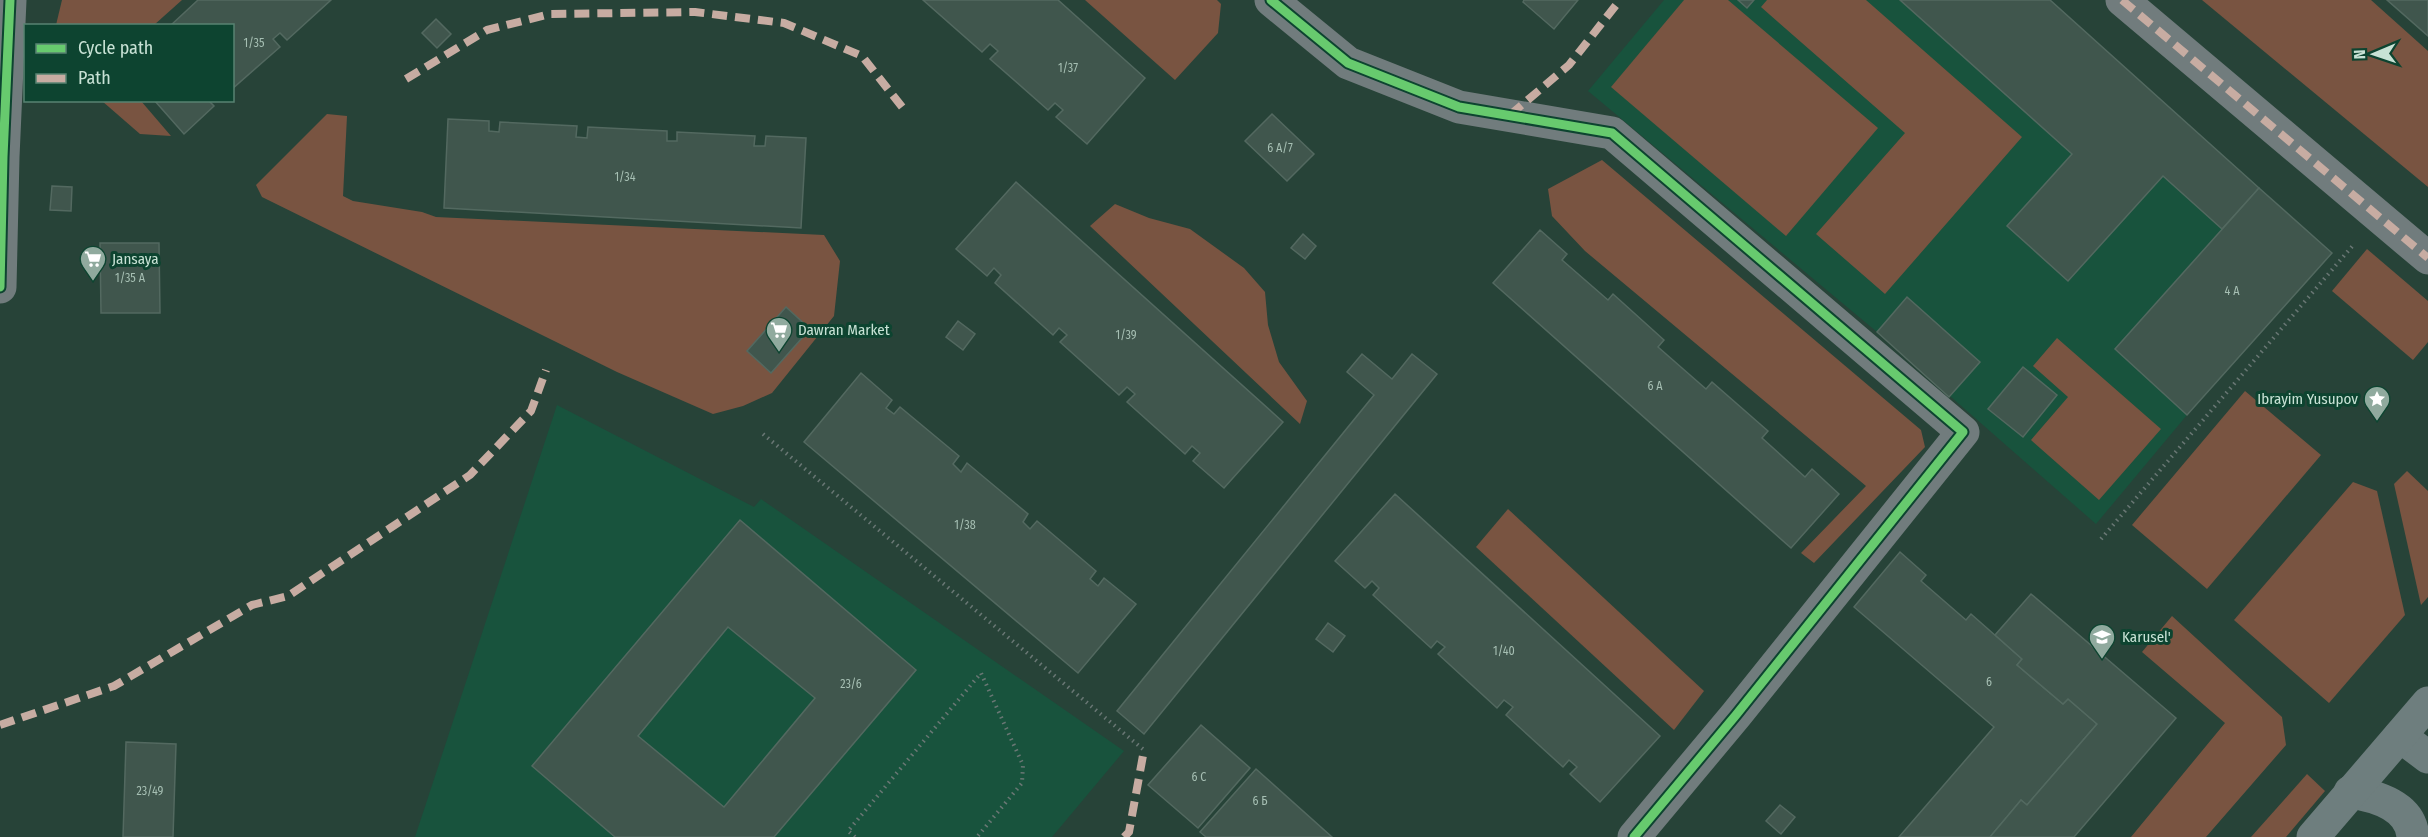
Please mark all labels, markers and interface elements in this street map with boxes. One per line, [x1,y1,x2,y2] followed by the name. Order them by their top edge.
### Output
[24,24,234,102] legend
[2344,24,2404,84] north arrow
[244,36,265,50] house number: 1/35
[78,37,153,59] text: Cycle path
[2350,49,2369,60] text: N
[1058,61,1078,75] house number: 1/37
[78,67,111,89] text: Path
[1267,141,1293,155] house number: 6 А/7
[614,170,636,184] house number: 1/34
[78,244,108,282] supermarket icon: Jansaya
[112,250,159,268] place label: Jansaya
[115,271,146,285] house number: 1/35 А
[2225,284,2240,298] house number: 4 А
[764,315,794,353] supermarket icon: Dawran Market
[798,321,890,339] place label: Dawran Market
[1115,328,1137,342] house number: 1/39
[1647,379,1663,393] house number: 6 А
[2362,384,2392,422] place icon: Ibrayim Yusupov
[2257,390,2358,408] place label: Ibrayim Yusupov
[954,518,976,532] house number: 1/38
[2087,622,2117,660] school or university icon: Karusel'
[2122,628,2171,646] place label: Karusel'
[1493,644,1515,658] house number: 1/40
[1986,675,1992,689] house number: 6
[840,677,862,691] house number: 23/6
[1192,770,1206,784] house number: 6 С
[137,784,164,798] house number: 23/49
[1252,794,1268,808] house number: 6 Б

